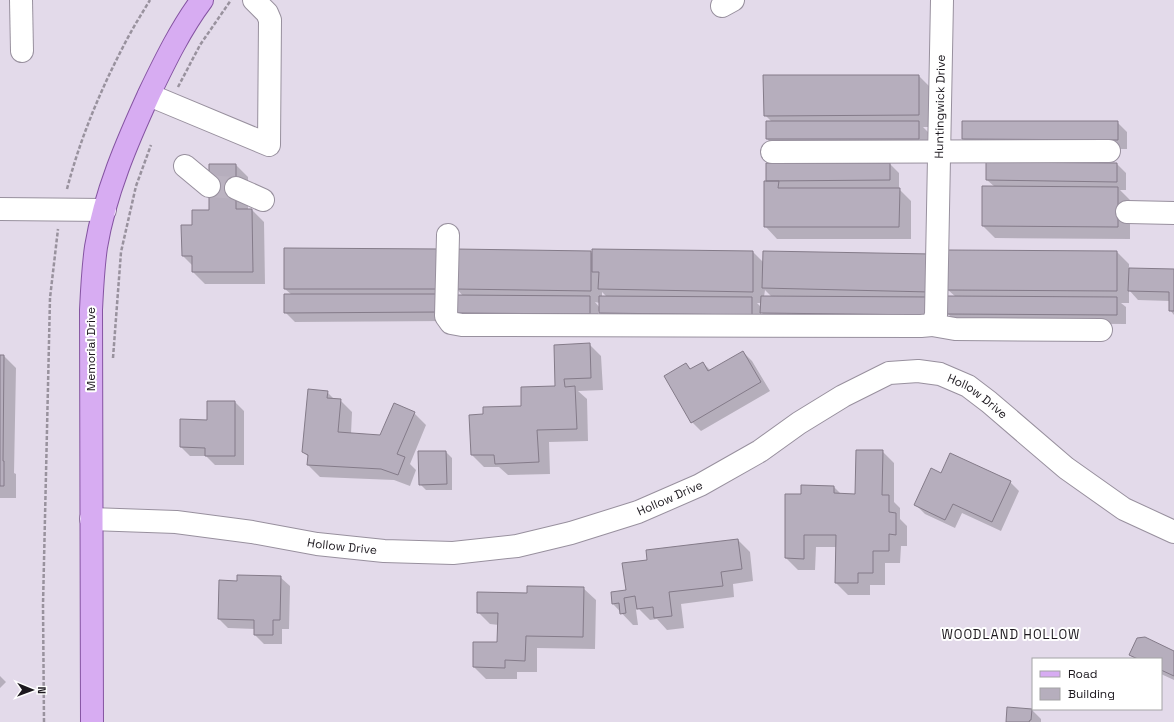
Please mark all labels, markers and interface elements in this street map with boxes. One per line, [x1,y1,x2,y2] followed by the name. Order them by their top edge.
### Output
[931,54,949,159] street label: Huntingwick Drive
[83,307,99,391] street label: Memorial Drive
[945,370,1011,422] street label: Hollow Drive
[634,477,705,519] street label: Hollow Drive
[306,534,378,558] street label: Hollow Drive
[942,626,1081,643] district label: WOODLAND HOLLOW
[1032,658,1162,710] legend
[1068,666,1097,682] text: Road
[12,670,52,710] north arrow
[35,686,49,694] text: N
[1068,686,1115,702] text: Building

